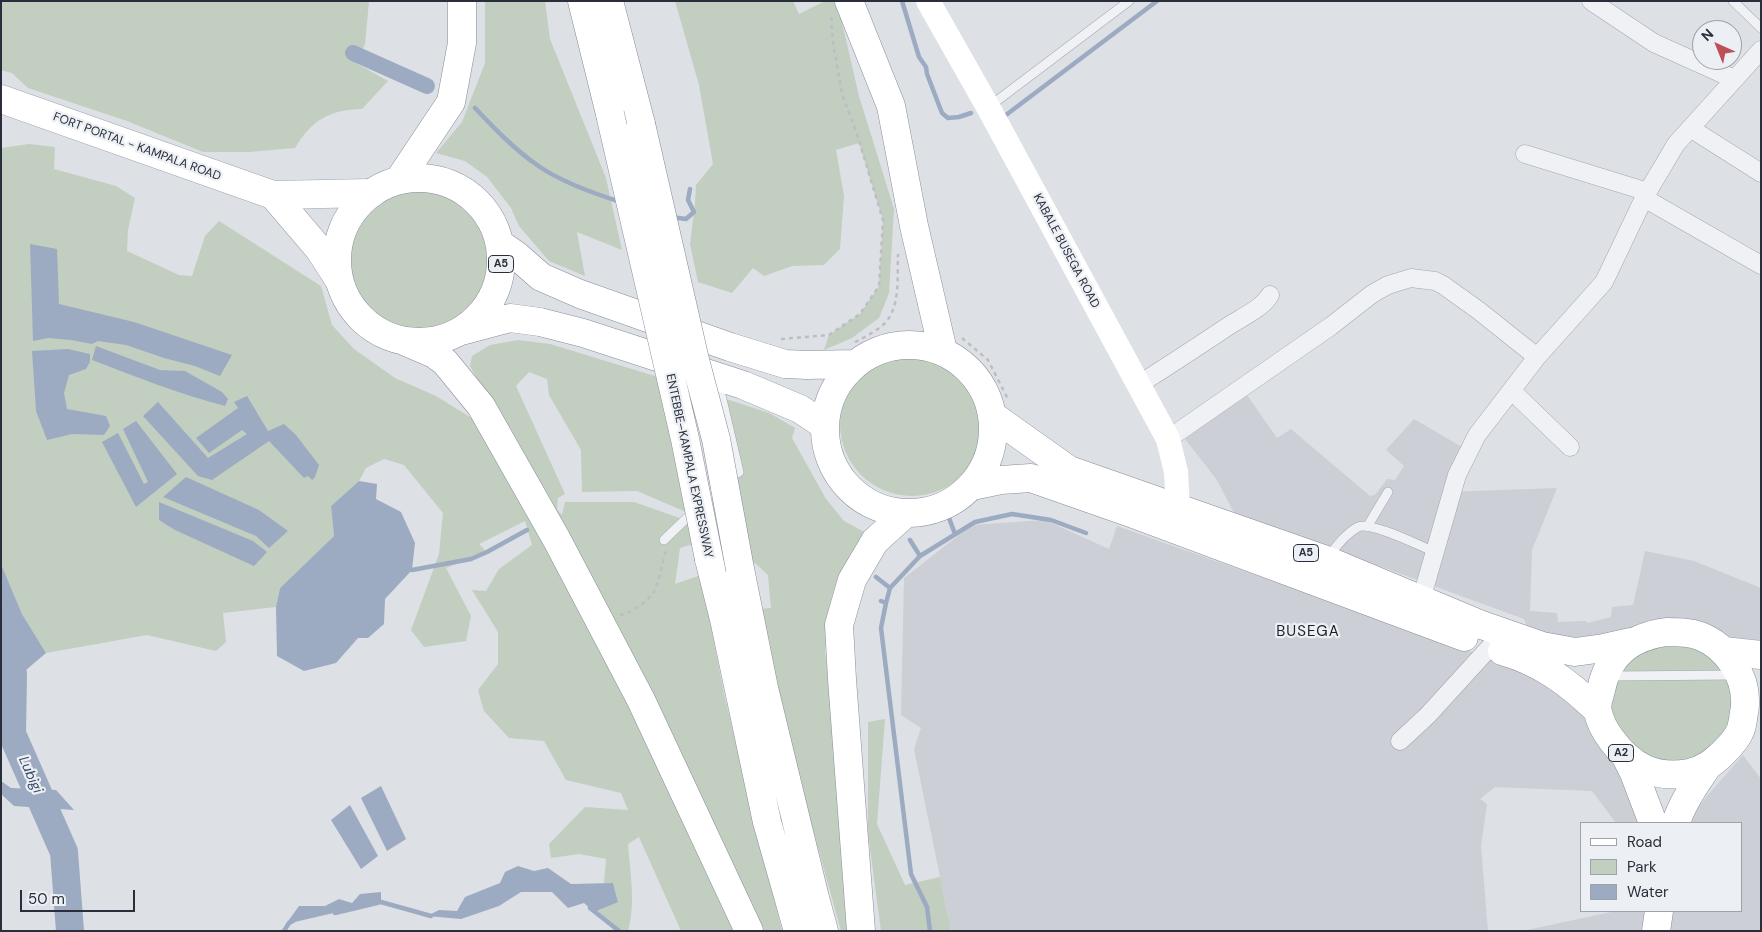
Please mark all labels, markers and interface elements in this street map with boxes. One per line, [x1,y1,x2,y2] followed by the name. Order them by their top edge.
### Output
[1692,20,1742,70] north arrow
[1697,25,1717,45] text: N
[51,110,223,184] street label: FORT PORTAL - KAMPALA ROAD
[1030,191,1102,311] street label: KABALE BUSEGA ROAD
[488,255,514,272] road number: A5
[662,373,716,559] street label: ENTEBBE–KAMPALA EXPRESSWAY
[1294,544,1318,562] road number: A5
[1276,623,1340,641] district label: BUSEGA
[1608,744,1634,761] road number: A2
[14,754,46,796] water label: Lubigi
[1580,822,1742,912] legend
[1627,832,1662,852] text: Road
[1627,857,1657,877] text: Park
[22,880,138,912] scale bar
[1627,882,1668,902] text: Water
[28,889,65,909] text: 50 m

